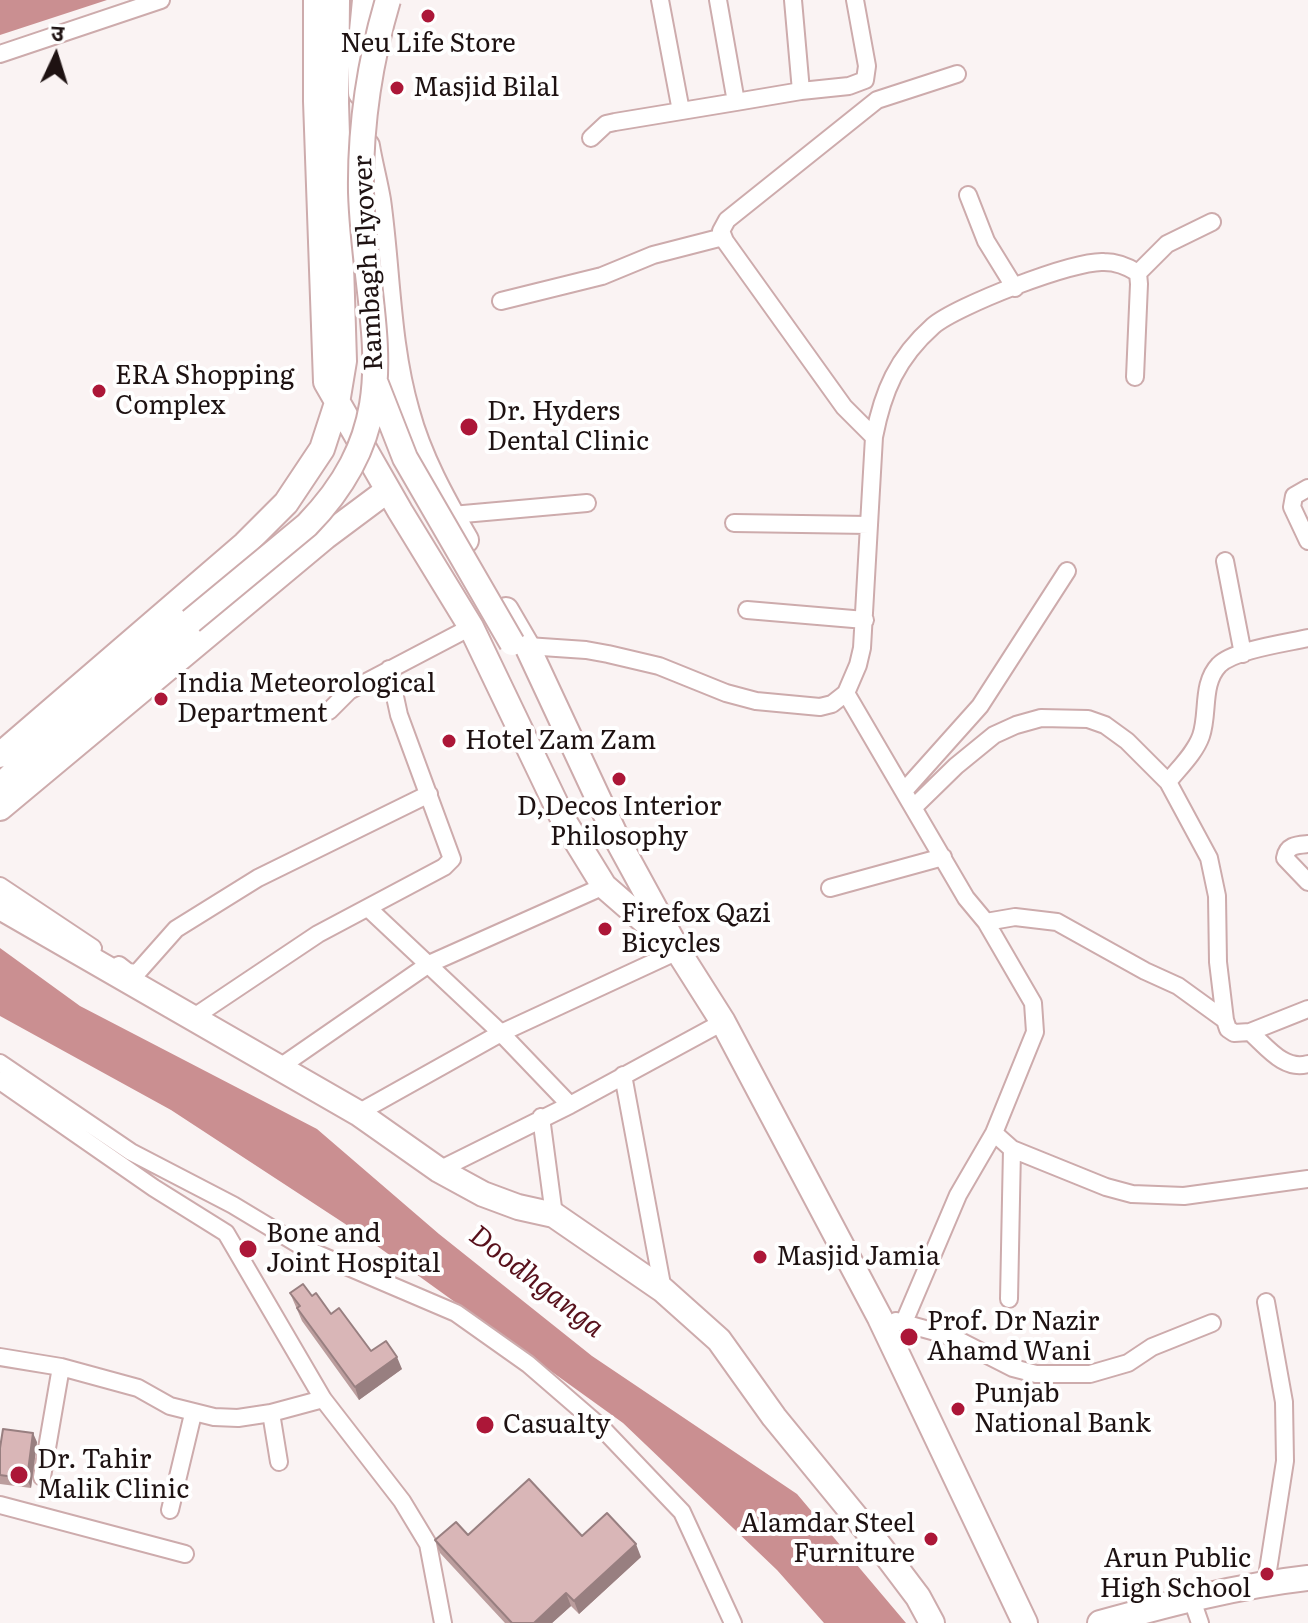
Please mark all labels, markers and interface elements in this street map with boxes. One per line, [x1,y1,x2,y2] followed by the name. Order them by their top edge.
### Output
[419,7,437,25] marker: Neu Life Store
[50,15,65,48] text: उ
[16,16,96,96] north arrow
[340,28,516,60] place label: Neu Life Store
[413,72,559,104] place label: Masjid Bilal
[388,79,406,97] marker: Masjid Bilal
[348,154,390,372] street label: Rambagh Flyover
[115,360,295,422] place label: ERA Shopping Complex
[90,382,108,400] marker: ERA Shopping Complex
[487,396,649,458] place label: Dr. Hyders Dental Clinic
[458,416,480,438] marker: Dr. Hyders Dental Clinic
[177,668,435,730] place label: India Meteorological Department
[152,690,170,708] marker: India Meteorological Department
[465,725,656,757] place label: Hotel Zam Zam
[440,732,458,750] marker: Hotel Zam Zam
[610,770,628,788] marker: D,Decos Interior Philosophy
[517,791,721,852] place label: D,Decos Interior Philosophy
[621,898,771,960] place label: Firefox Qazi Bicycles
[596,920,614,938] marker: Firefox Qazi Bicycles
[266,1218,441,1280] place label: Bone and Joint Hospital
[462,1219,610,1345] water label: Doodhganga
[237,1238,259,1260] marker: Bone and Joint Hospital
[776,1241,940,1273] place label: Masjid Jamia
[751,1248,769,1266] marker: Masjid Jamia
[927,1306,1099,1368] place label: Prof. Dr Nazir Ahamd Wani
[898,1326,920,1348] marker: Prof. Dr Nazir Ahamd Wani
[974,1378,1151,1440] place label: Punjab National Bank
[949,1400,967,1418] marker: Punjab National Bank
[503,1409,611,1441] place label: Casualty
[474,1414,496,1436] marker: Casualty
[37,1444,189,1506] place label: Dr. Tahir Malik Clinic
[8,1464,30,1486] marker: Dr. Tahir Malik Clinic
[740,1508,915,1570] place label: Alamdar Steel Furniture
[922,1530,940,1548] marker: Alamdar Steel Furniture
[1100,1543,1251,1604] place label: Arun Public High School
[1258,1565,1276,1583] marker: Arun Public High School

